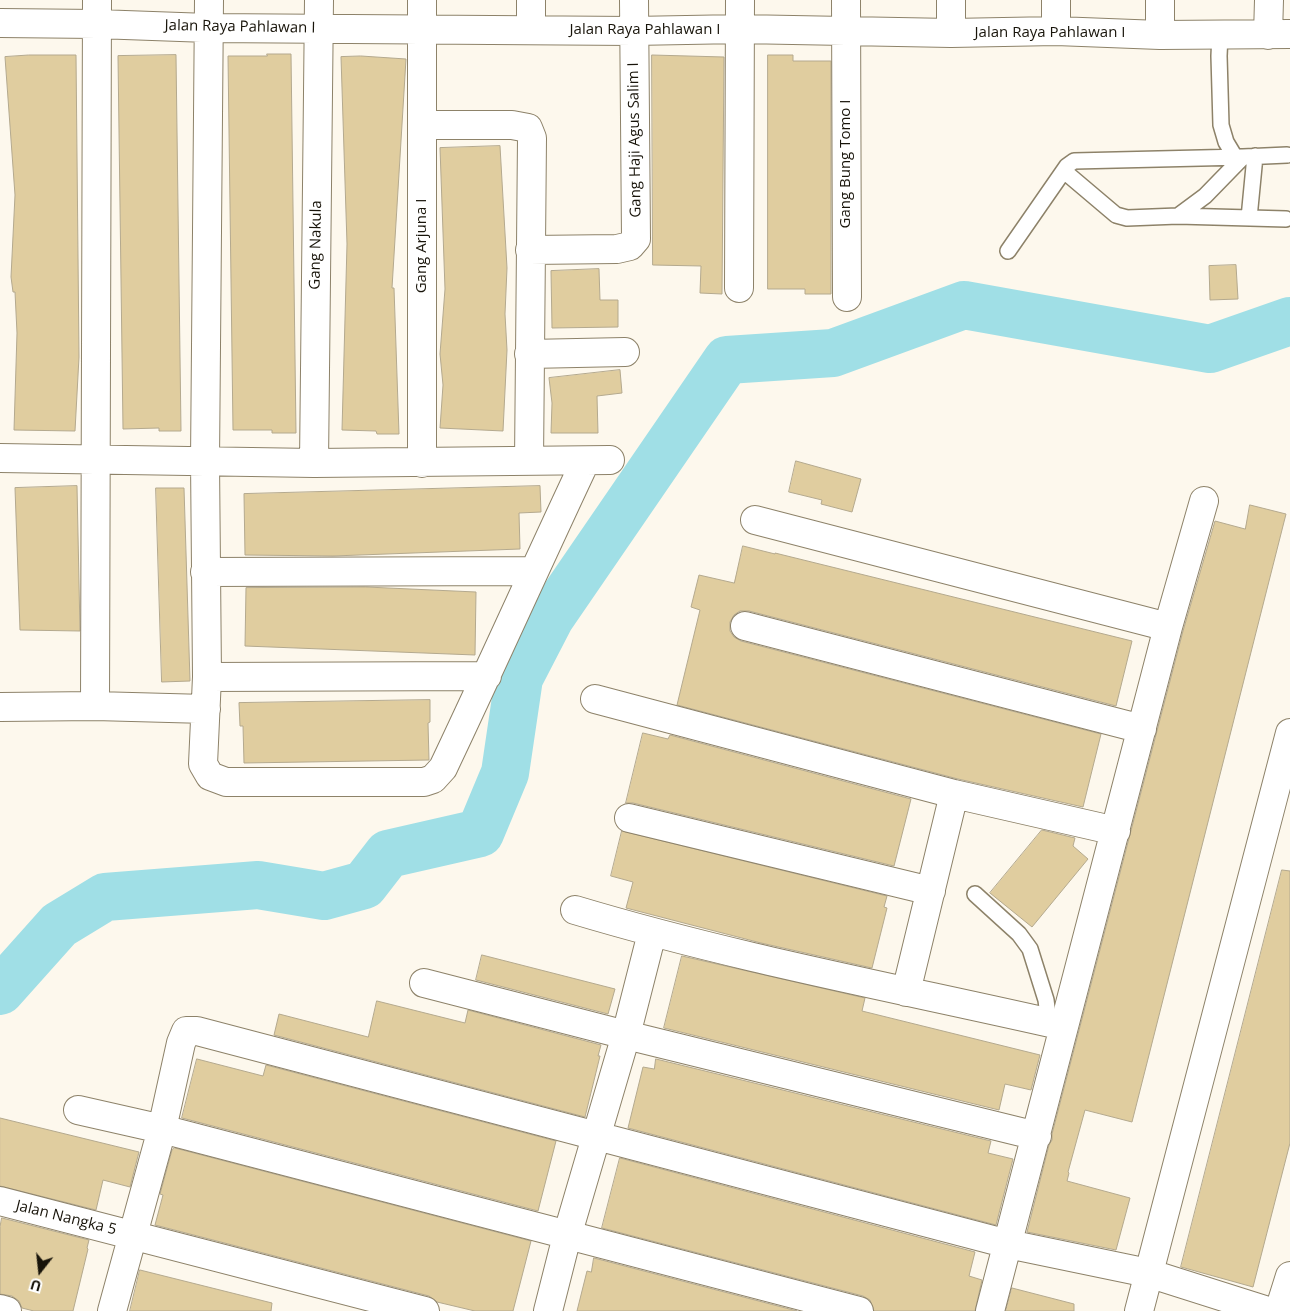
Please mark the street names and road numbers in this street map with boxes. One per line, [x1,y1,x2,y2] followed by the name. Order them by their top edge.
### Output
[164,17,316,37] street label: Jalan Raya Pahlawan I
[570,21,720,39] street label: Jalan Raya Pahlawan I
[975,24,1125,42] street label: Jalan Raya Pahlawan I
[625,62,645,218] street label: Gang Haji Agus Salim I
[837,100,855,228] street label: Gang Bung Tomo I
[413,199,431,293] street label: Gang Arjuna I
[306,200,326,290] street label: Gang Nakula
[14,1197,118,1239] street label: Jalan Nangka 5

